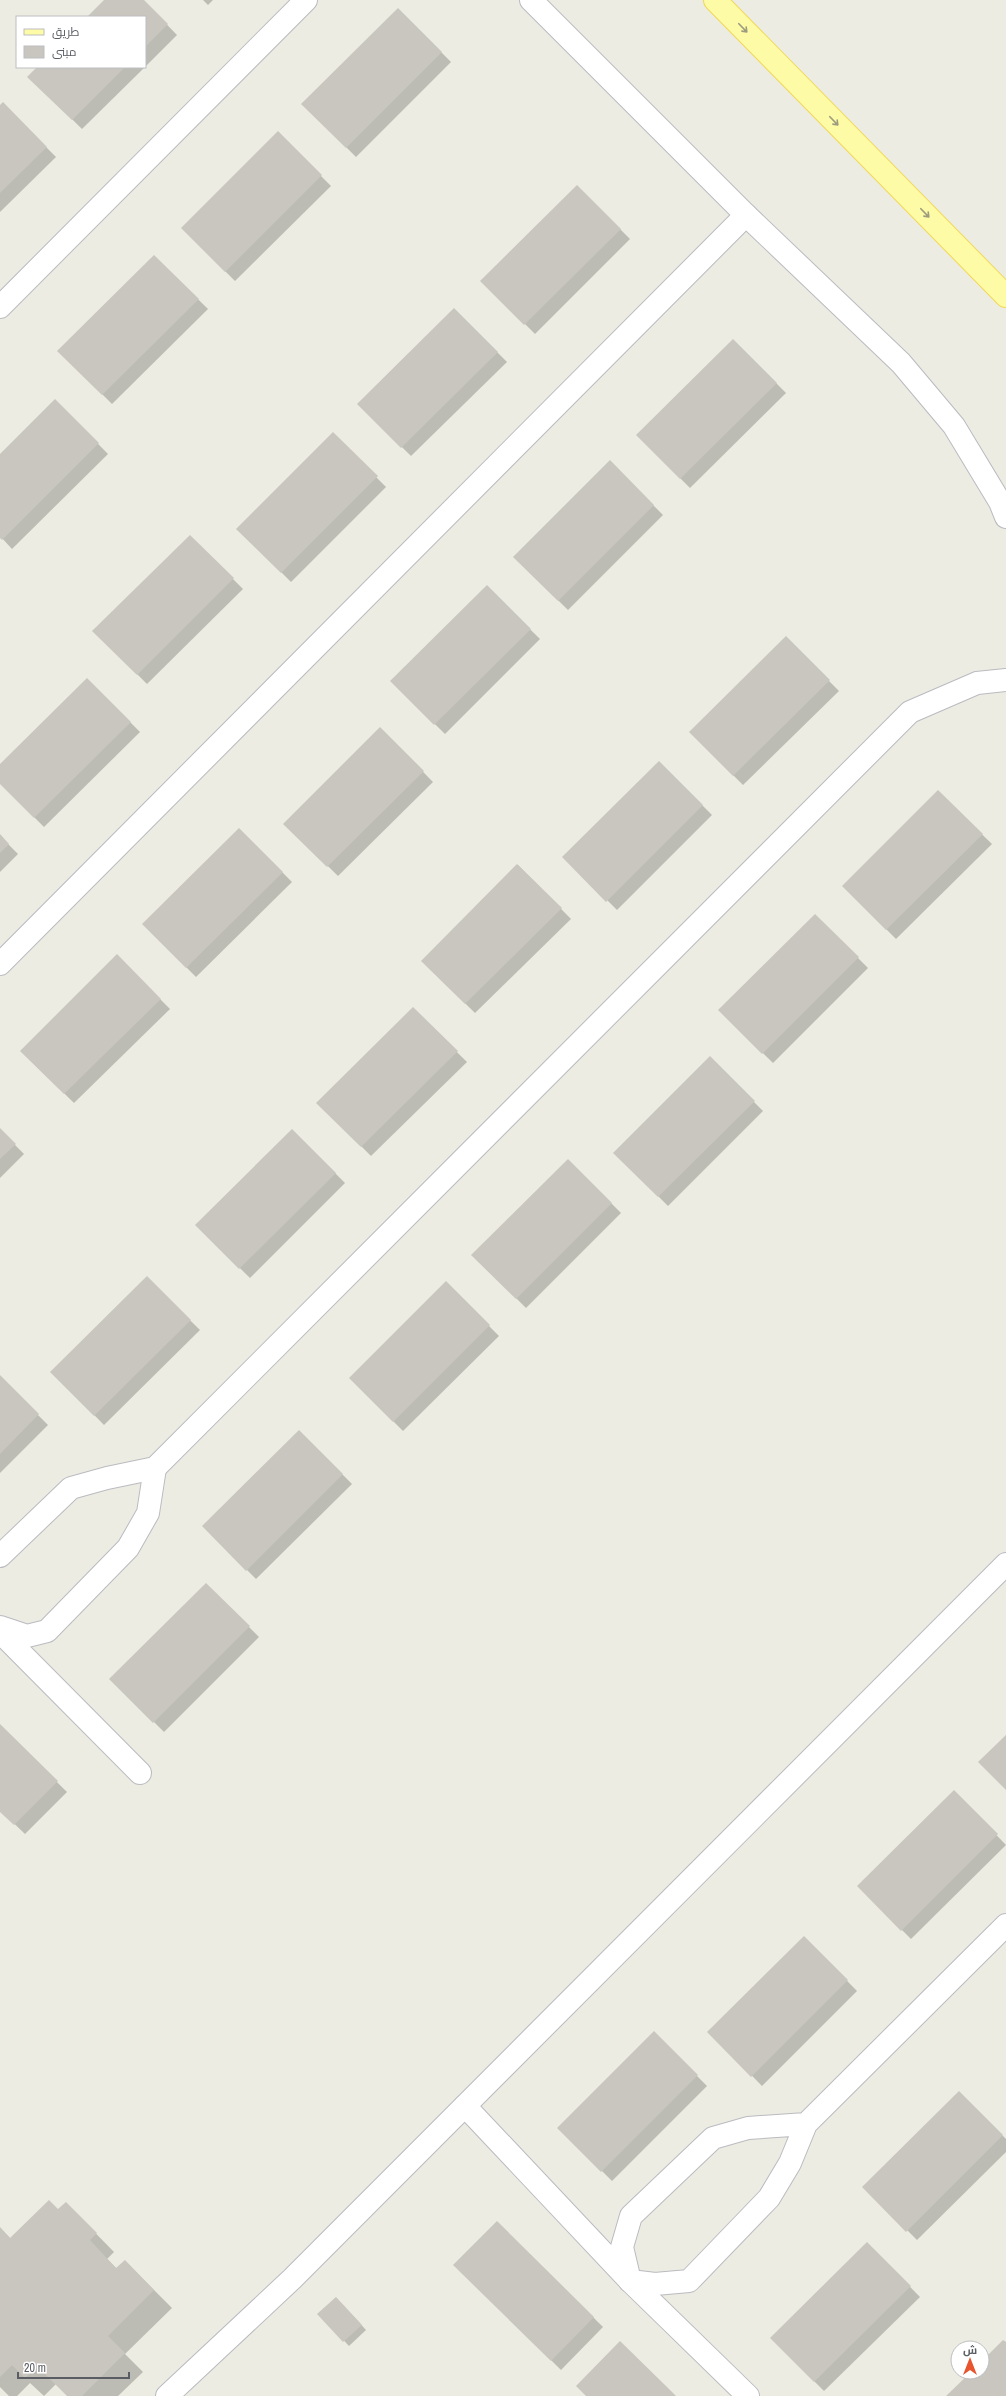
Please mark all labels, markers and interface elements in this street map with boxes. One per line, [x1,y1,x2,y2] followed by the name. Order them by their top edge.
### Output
[16,16,146,68] legend
[738,23,748,33] one-way arrow
[52,24,80,40] text: طريق
[52,44,77,60] text: مبنى
[829,116,839,126] one-way arrow
[920,208,930,218] one-way arrow
[950,2340,990,2380] north arrow
[963,2343,977,2357] text: ش
[18,2354,129,2380] scale bar
[24,2360,46,2376] text: 20 m

